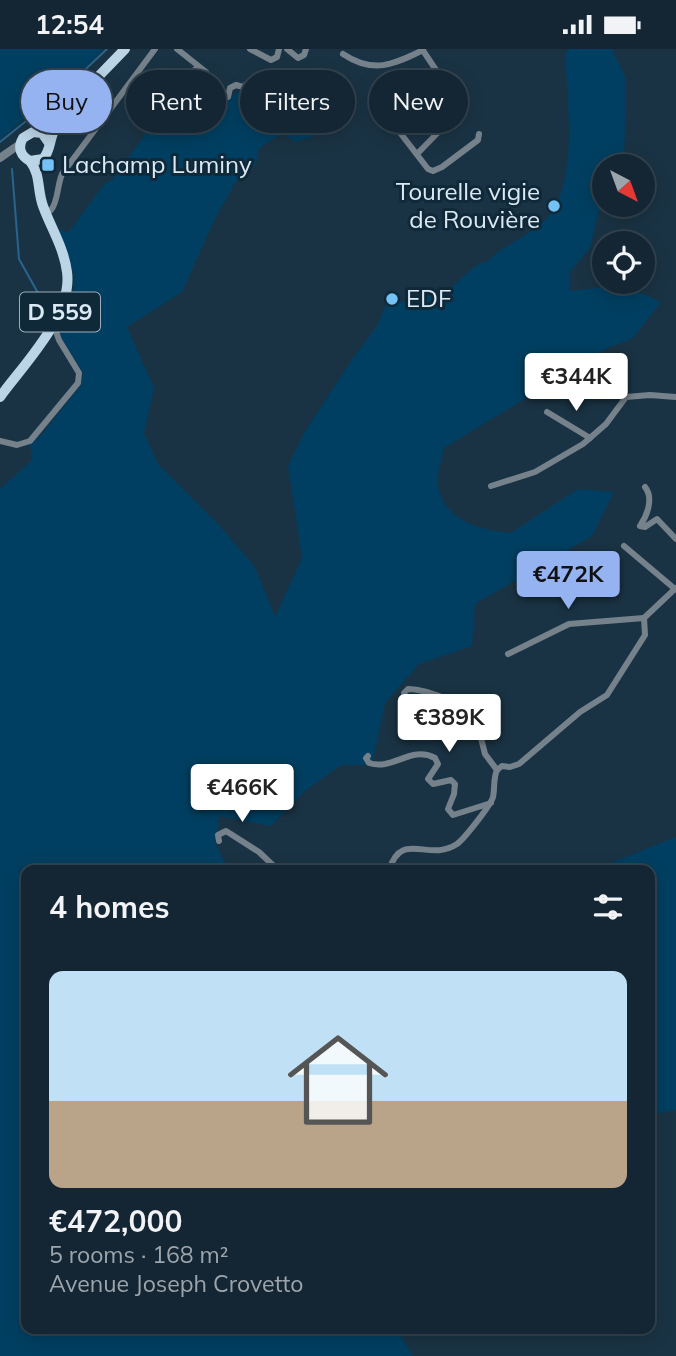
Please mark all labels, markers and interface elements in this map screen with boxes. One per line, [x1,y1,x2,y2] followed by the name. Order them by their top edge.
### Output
[35,8,104,41] text: 12:54
[21,70,112,133] chip: Buy
[126,70,226,133] chip: Rent
[240,70,355,133] chip: Filters
[369,70,468,133] chip: New
[62,149,252,179] place label: Lachamp Luminy
[592,154,654,217] north arrow
[592,154,655,294] map controls
[40,157,56,173] marker: Lachamp Luminy
[396,176,540,234] place label: Tourelle vigie de Rouvière
[546,198,562,214] marker: Tourelle vigie de Rouvière
[592,231,655,294] button: locate
[406,283,452,313] place label: EDF
[384,291,400,307] marker: EDF
[20,293,100,331] road number: D 559
[527,353,625,413] pin: €344K
[541,361,611,390] text: €344K
[519,552,617,611] pin: €472K
[533,559,603,588] text: €472K
[400,695,498,754] pin: €389K
[414,702,484,731] text: €389K
[193,765,291,824] pin: €466K
[207,772,277,801] text: €466K
[49,888,170,926] text: 4 homes
[589,888,627,926] icon: filters
[275,1017,401,1143] icon: home
[49,1202,182,1240] text: €472,000
[49,1240,229,1269] text: 5 rooms · 168 m²
[49,1269,303,1298] text: Avenue Joseph Crovetto

